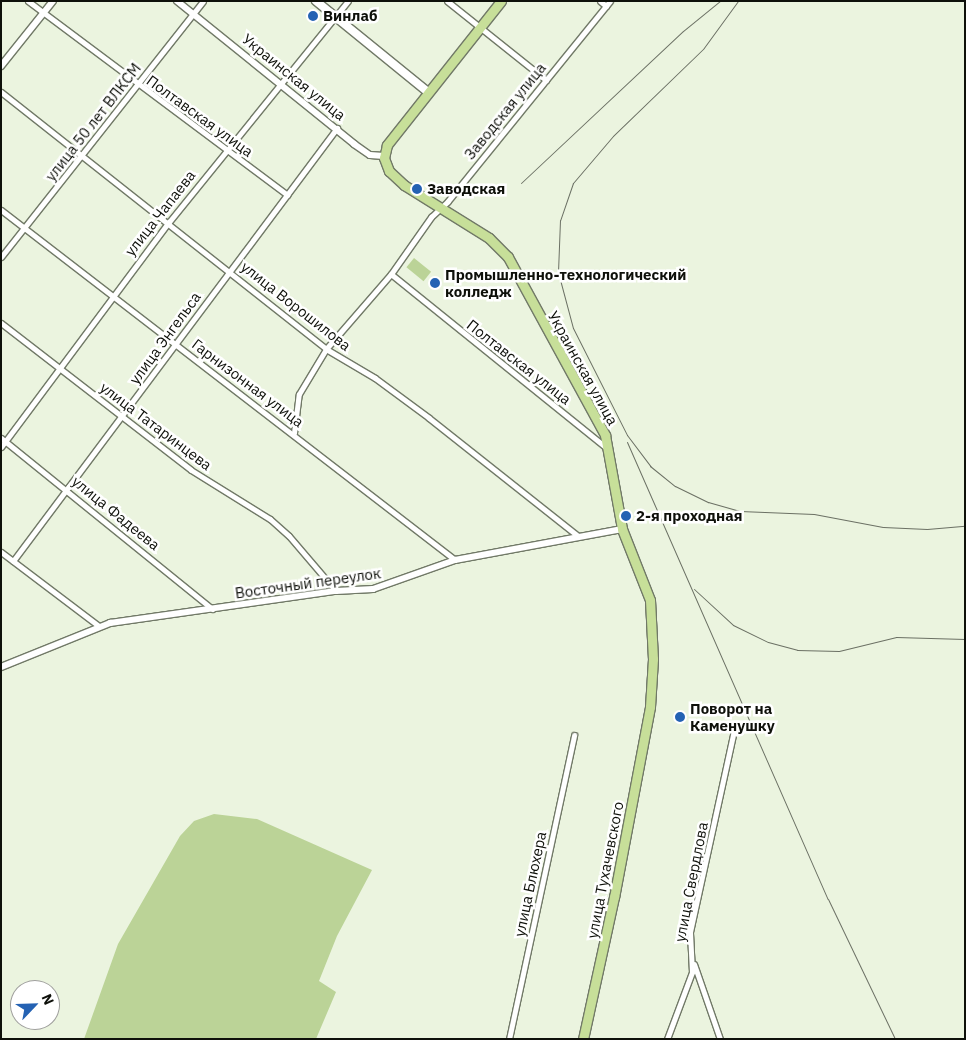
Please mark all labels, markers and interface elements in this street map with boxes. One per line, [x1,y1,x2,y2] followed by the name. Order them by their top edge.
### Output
[323,7,378,25] place label: Винлаб
[307,10,319,22] marker: Винлаб
[239,30,349,124] street label: Украинская улица
[41,59,145,185] street label: улица 50 лет ВЛКСМ
[460,59,550,163] street label: Заводская улица
[143,71,257,161] street label: Полтавская улица
[121,167,199,259] street label: улица Чапаева
[427,180,505,198] place label: Заводская
[411,183,423,195] marker: Заводская
[238,258,354,354] street label: улица Ворошилова
[445,265,686,300] place label: Промышленно-технологический колледж
[429,277,441,289] marker: Промышленно-технологический колледж
[125,288,205,388] street label: улица Энгельса
[544,308,622,428] street label: Украинская улица
[463,316,575,408] street label: Полтавская улица
[189,335,307,431] street label: Гарнизонная улица
[97,378,215,474] street label: улица Татаринцева
[68,472,164,554] street label: улица Фадеева
[636,507,743,525] place label: 2-я проходная
[620,510,632,522] marker: 2-я проходная
[234,564,382,602] street label: Восточный переулок
[690,699,775,734] place label: Поворот на Каменушку
[674,711,686,723] marker: Поворот на Каменушку
[583,800,627,940] street label: улица Тухачевского
[671,820,711,944] street label: улица Свердлова
[510,830,550,938] street label: улица Блюхера
[10,980,60,1030] north arrow
[38,991,58,1008] text: N

